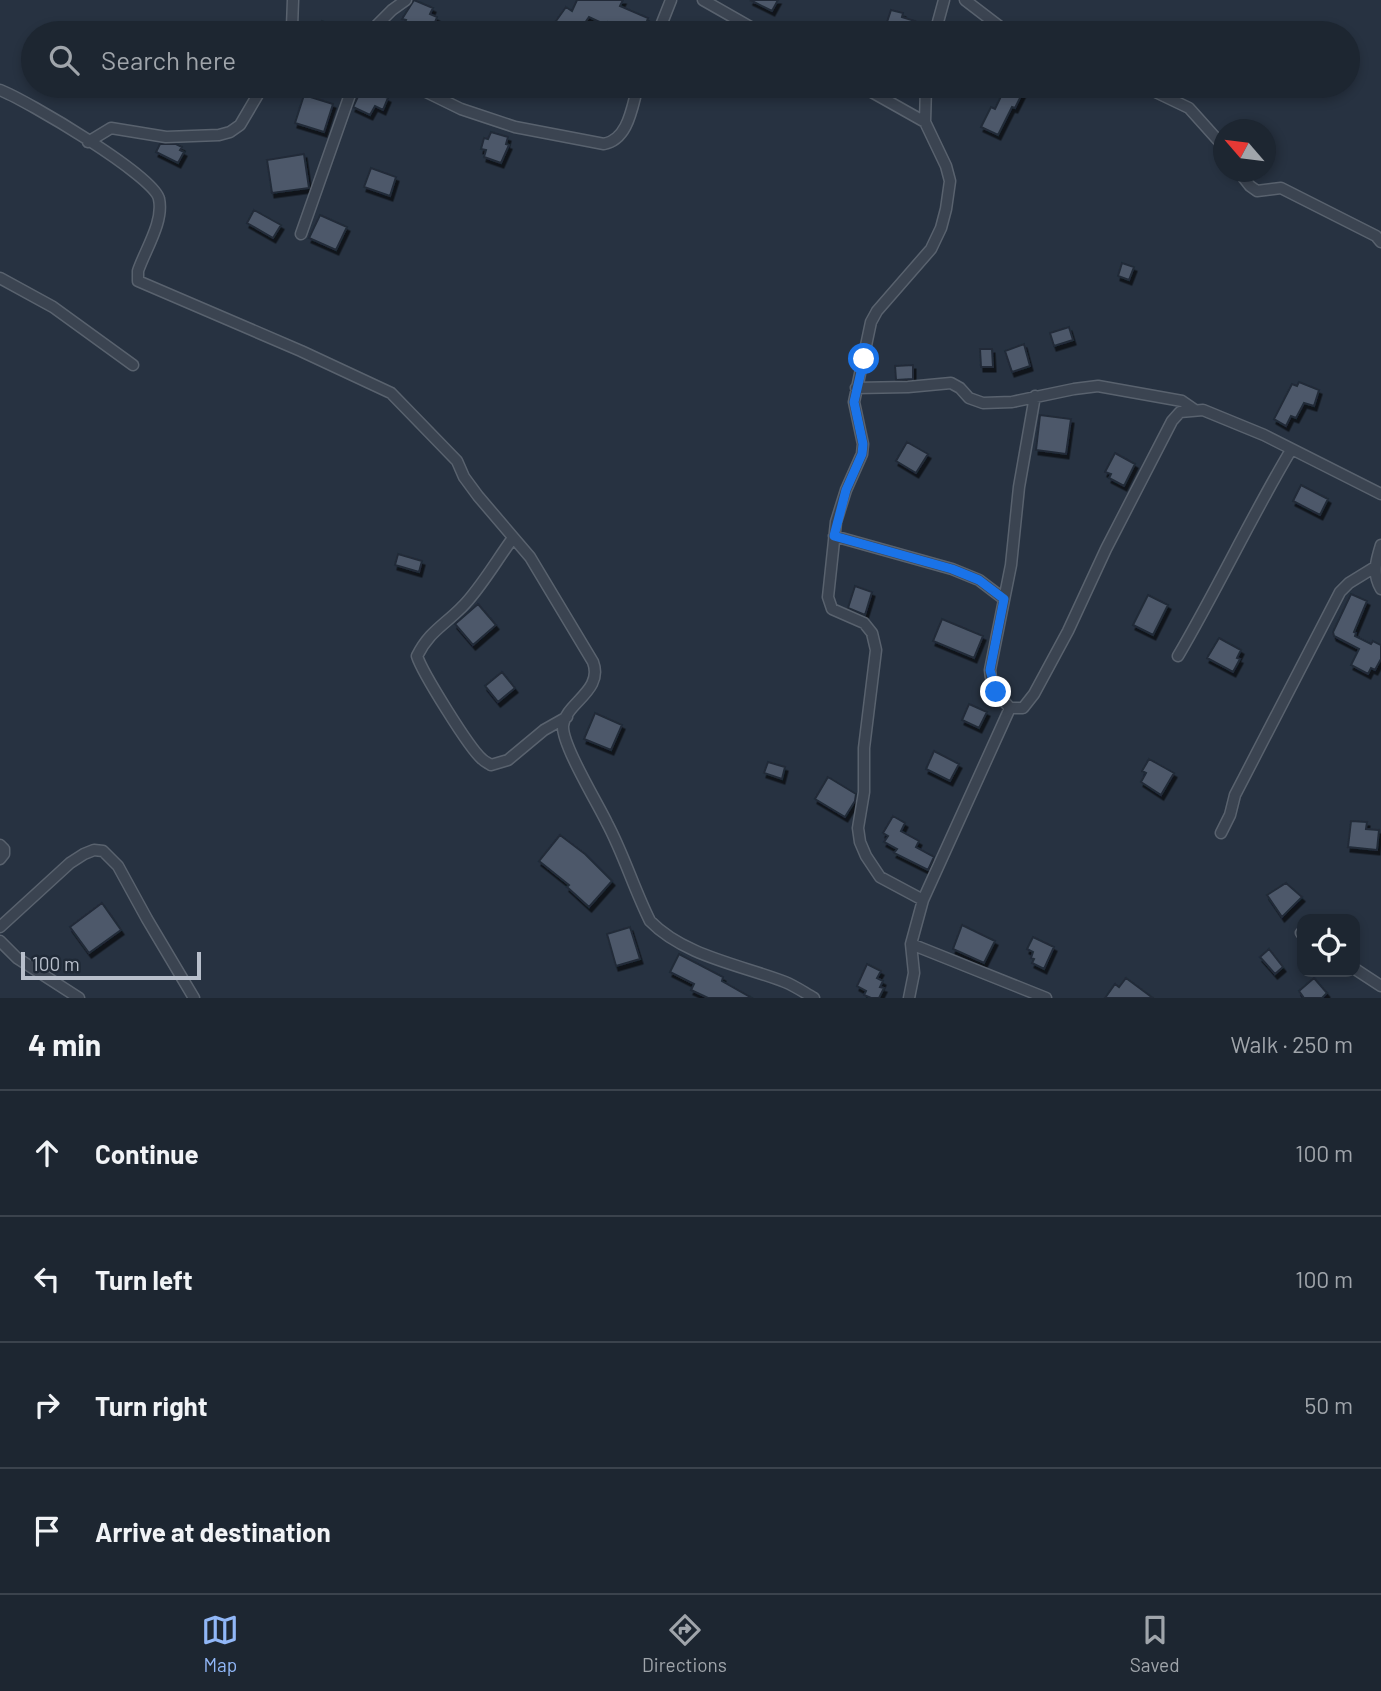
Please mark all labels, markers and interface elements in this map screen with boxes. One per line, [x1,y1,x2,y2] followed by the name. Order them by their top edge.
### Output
[21,21,1360,98] search box
[45,41,83,79] icon: search
[101,44,236,75] text: Search here
[1213,119,1276,182] north arrow
[848,343,879,374] route start
[980,676,1011,707] route end
[1297,914,1360,977] map controls
[1297,914,1360,977] button: locate
[21,949,201,981] scale bar
[32,952,80,975] text: 100 m
[28,1026,101,1062] text: 4 min
[1231,1030,1353,1058] text: Walk · 250 m
[28,1134,66,1172] icon: ahead
[95,1138,199,1169] text: Continue
[1295,1139,1353,1167] text: 100 m
[28,1260,66,1298] icon: left
[95,1264,193,1295] text: Turn left
[1295,1265,1353,1293] text: 100 m
[28,1386,66,1424] icon: right
[95,1390,208,1421] text: Turn right
[1305,1391,1353,1419] text: 50 m
[28,1512,66,1550] icon: arrive
[95,1516,331,1547] text: Arrive at destination
[201,1611,239,1676] tab: Map
[642,1611,727,1676] tab: Directions
[1130,1611,1180,1676] tab: Saved

